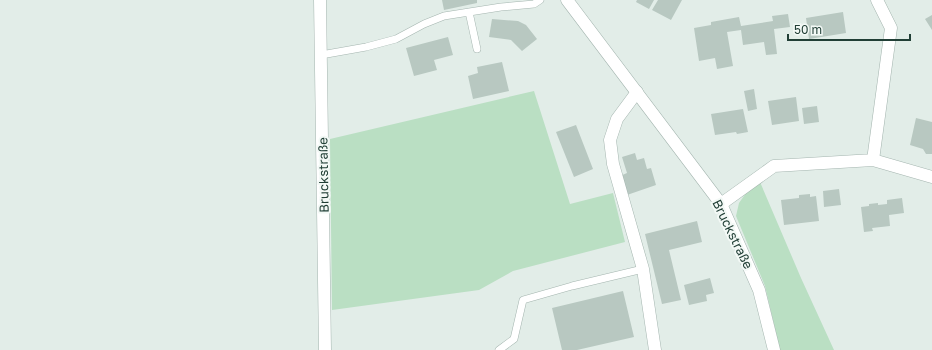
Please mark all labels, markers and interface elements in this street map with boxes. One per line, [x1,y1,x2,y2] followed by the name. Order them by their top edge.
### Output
[788,16,910,42] scale bar
[794,22,822,37] text: 50 m
[314,137,332,213] street label: Bruckstraße
[709,197,757,271] street label: Bruckstraße

